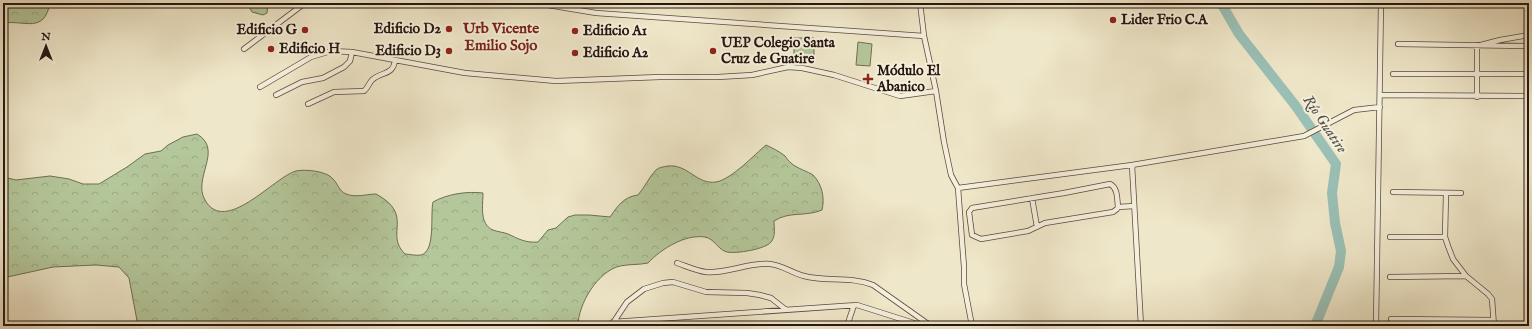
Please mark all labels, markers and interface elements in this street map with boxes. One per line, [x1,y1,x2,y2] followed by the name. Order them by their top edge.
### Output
[1121,11,1209,29] place label: Lider Frio C.A
[1108,15,1118,25] marker: Lider Frio C.A
[462,19,539,55] district label: Urb Vicente Emilio Sojo
[374,20,441,38] place label: Edificio D2
[237,21,298,39] place label: Edificio G
[583,22,647,40] place label: Edificio A1
[444,24,454,34] marker: Edificio D2
[300,25,310,35] marker: Edificio G
[26,26,66,66] north arrow
[570,26,580,36] marker: Edificio A1
[40,30,51,44] text: N
[720,34,836,68] place label: UEP Colegio Santa Cruz de Guatire
[279,40,340,58] place label: Edificio H
[375,42,441,60] place label: Edificio D3
[266,44,276,54] marker: Edificio H
[583,44,649,62] place label: Edificio A2
[444,46,454,56] marker: Edificio D3
[708,46,718,56] marker: UEP Colegio Santa Cruz de Guatire
[570,48,580,58] marker: Edificio A2
[876,62,941,96] place label: Módulo El Abanico
[862,73,874,85] marker: Módulo El Abanico
[1299,91,1351,157] water label: Río Guatire

